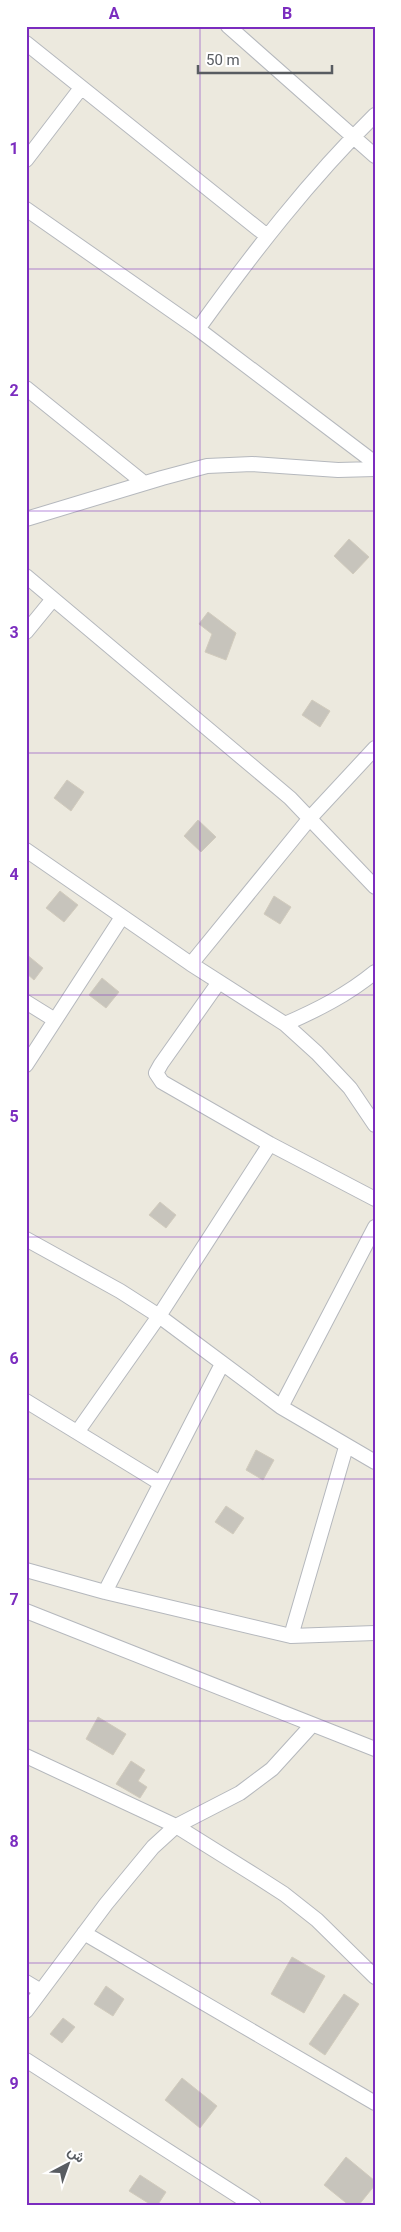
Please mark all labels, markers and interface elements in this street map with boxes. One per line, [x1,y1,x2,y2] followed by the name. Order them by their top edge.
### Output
[109,4,120,23] text: A
[282,4,292,23] text: B
[198,42,332,74] scale bar
[206,51,240,69] text: 50 m
[9,139,19,158] text: 1
[9,381,19,400] text: 2
[9,623,19,642] text: 3
[9,865,19,884] text: 4
[9,1107,19,1126] text: 5
[9,1349,19,1368] text: 6
[9,1590,19,1609] text: 7
[9,1832,19,1851] text: 8
[9,2074,19,2093] text: 9
[42,2140,92,2190] north arrow
[64,2143,88,2167] text: ش

